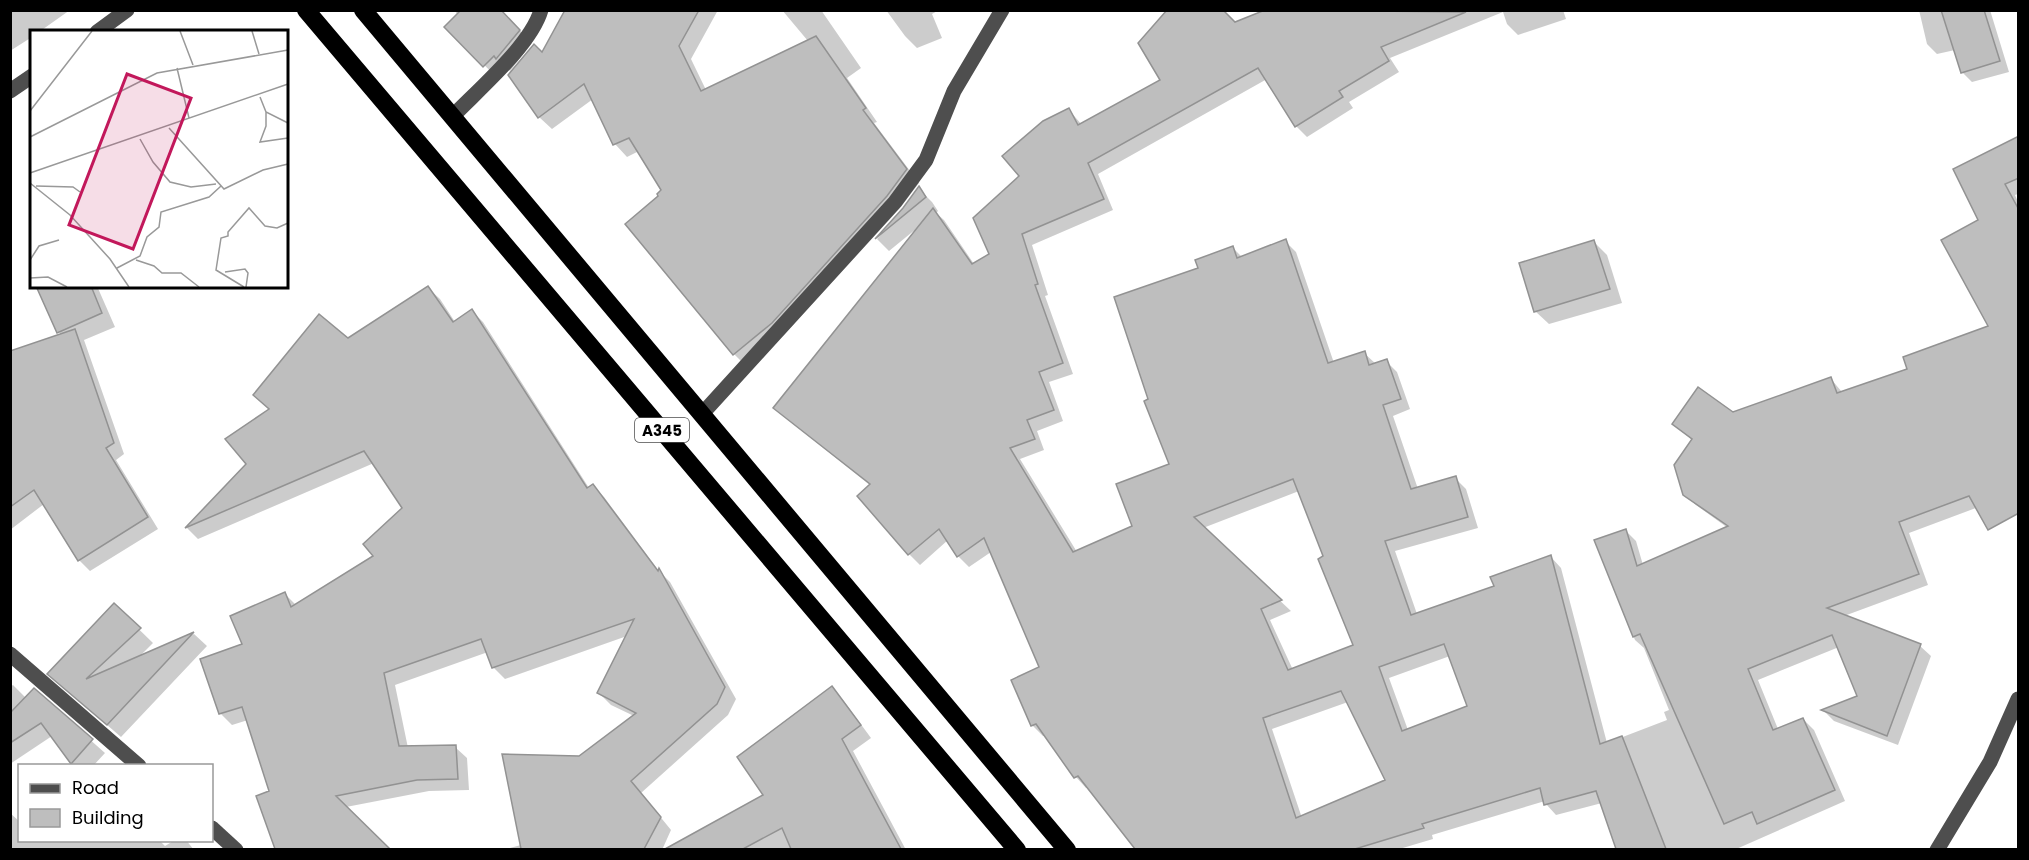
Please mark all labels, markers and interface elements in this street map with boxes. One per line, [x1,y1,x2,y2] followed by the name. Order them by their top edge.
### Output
[30,30,288,288] inset map
[635,418,689,442] road number: A345
[18,764,213,842] legend
[72,775,119,800] text: Road
[72,805,144,830] text: Building

